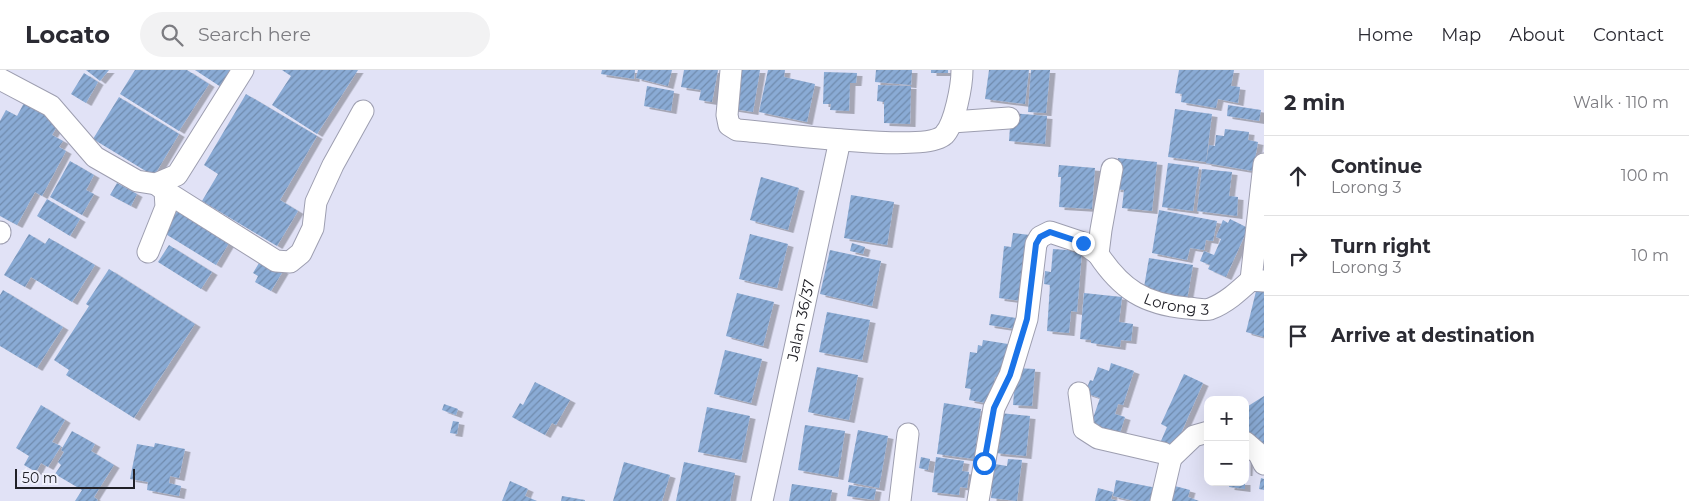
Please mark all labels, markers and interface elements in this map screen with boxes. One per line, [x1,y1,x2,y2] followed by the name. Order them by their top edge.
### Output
[140,12,490,57] search box
[25,20,110,49] text: Locato
[158,21,186,49] icon: search
[198,23,311,46] text: Search here
[1357,24,1413,46] text: Home
[1441,24,1481,46] text: Map
[1509,24,1565,46] text: About
[1593,24,1664,46] text: Contact
[1284,90,1345,115] text: 2 min
[1573,93,1669,112] text: Walk · 110 m
[1331,155,1422,178] text: Continue
[1284,162,1312,190] icon: ahead
[1621,166,1669,185] text: 100 m
[1331,178,1402,197] text: Lorong 3
[1072,232,1095,255] route end
[1331,235,1431,258] text: Turn right
[1284,242,1312,270] icon: right
[1631,246,1669,265] text: 10 m
[1331,258,1402,277] text: Lorong 3
[782,277,819,364] street label: Jalan 36/37
[1141,289,1209,319] street label: Lorong 3
[1284,322,1312,350] icon: arrive
[1331,324,1535,347] text: Arrive at destination
[1204,396,1249,486] map controls
[1204,396,1249,441] button: +
[1204,441,1249,486] button: −
[973,452,996,475] route start
[15,466,135,489] scale bar
[22,469,58,487] text: 50 m

